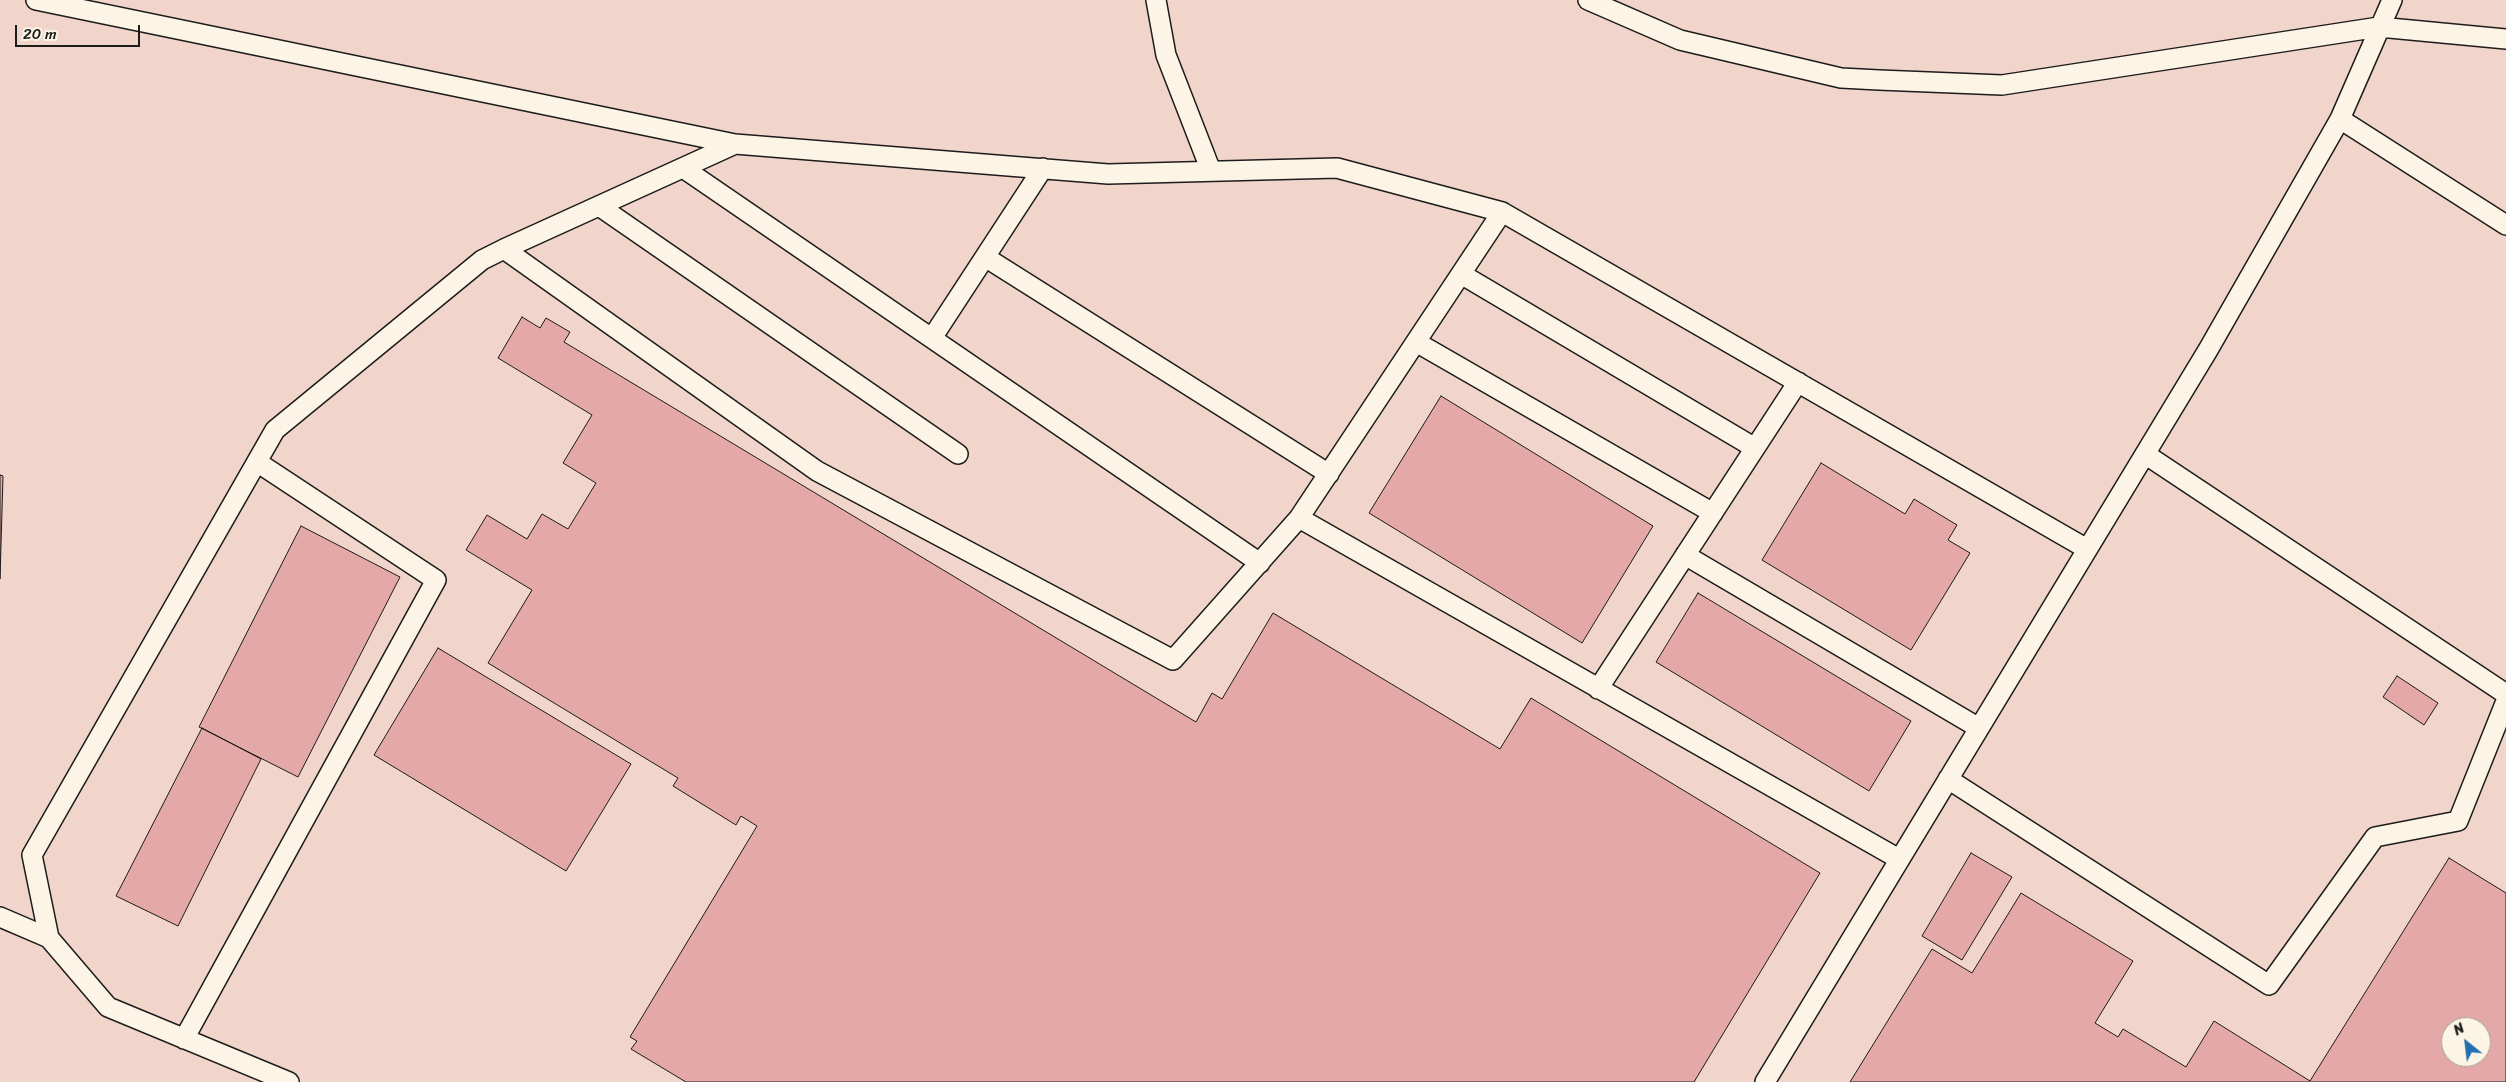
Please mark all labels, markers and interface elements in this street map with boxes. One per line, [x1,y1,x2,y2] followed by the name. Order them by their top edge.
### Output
[18,15,142,47] scale bar
[23,21,57,47] text: 20 m
[2449,1016,2469,1043] text: N
[2441,1017,2491,1067] north arrow

